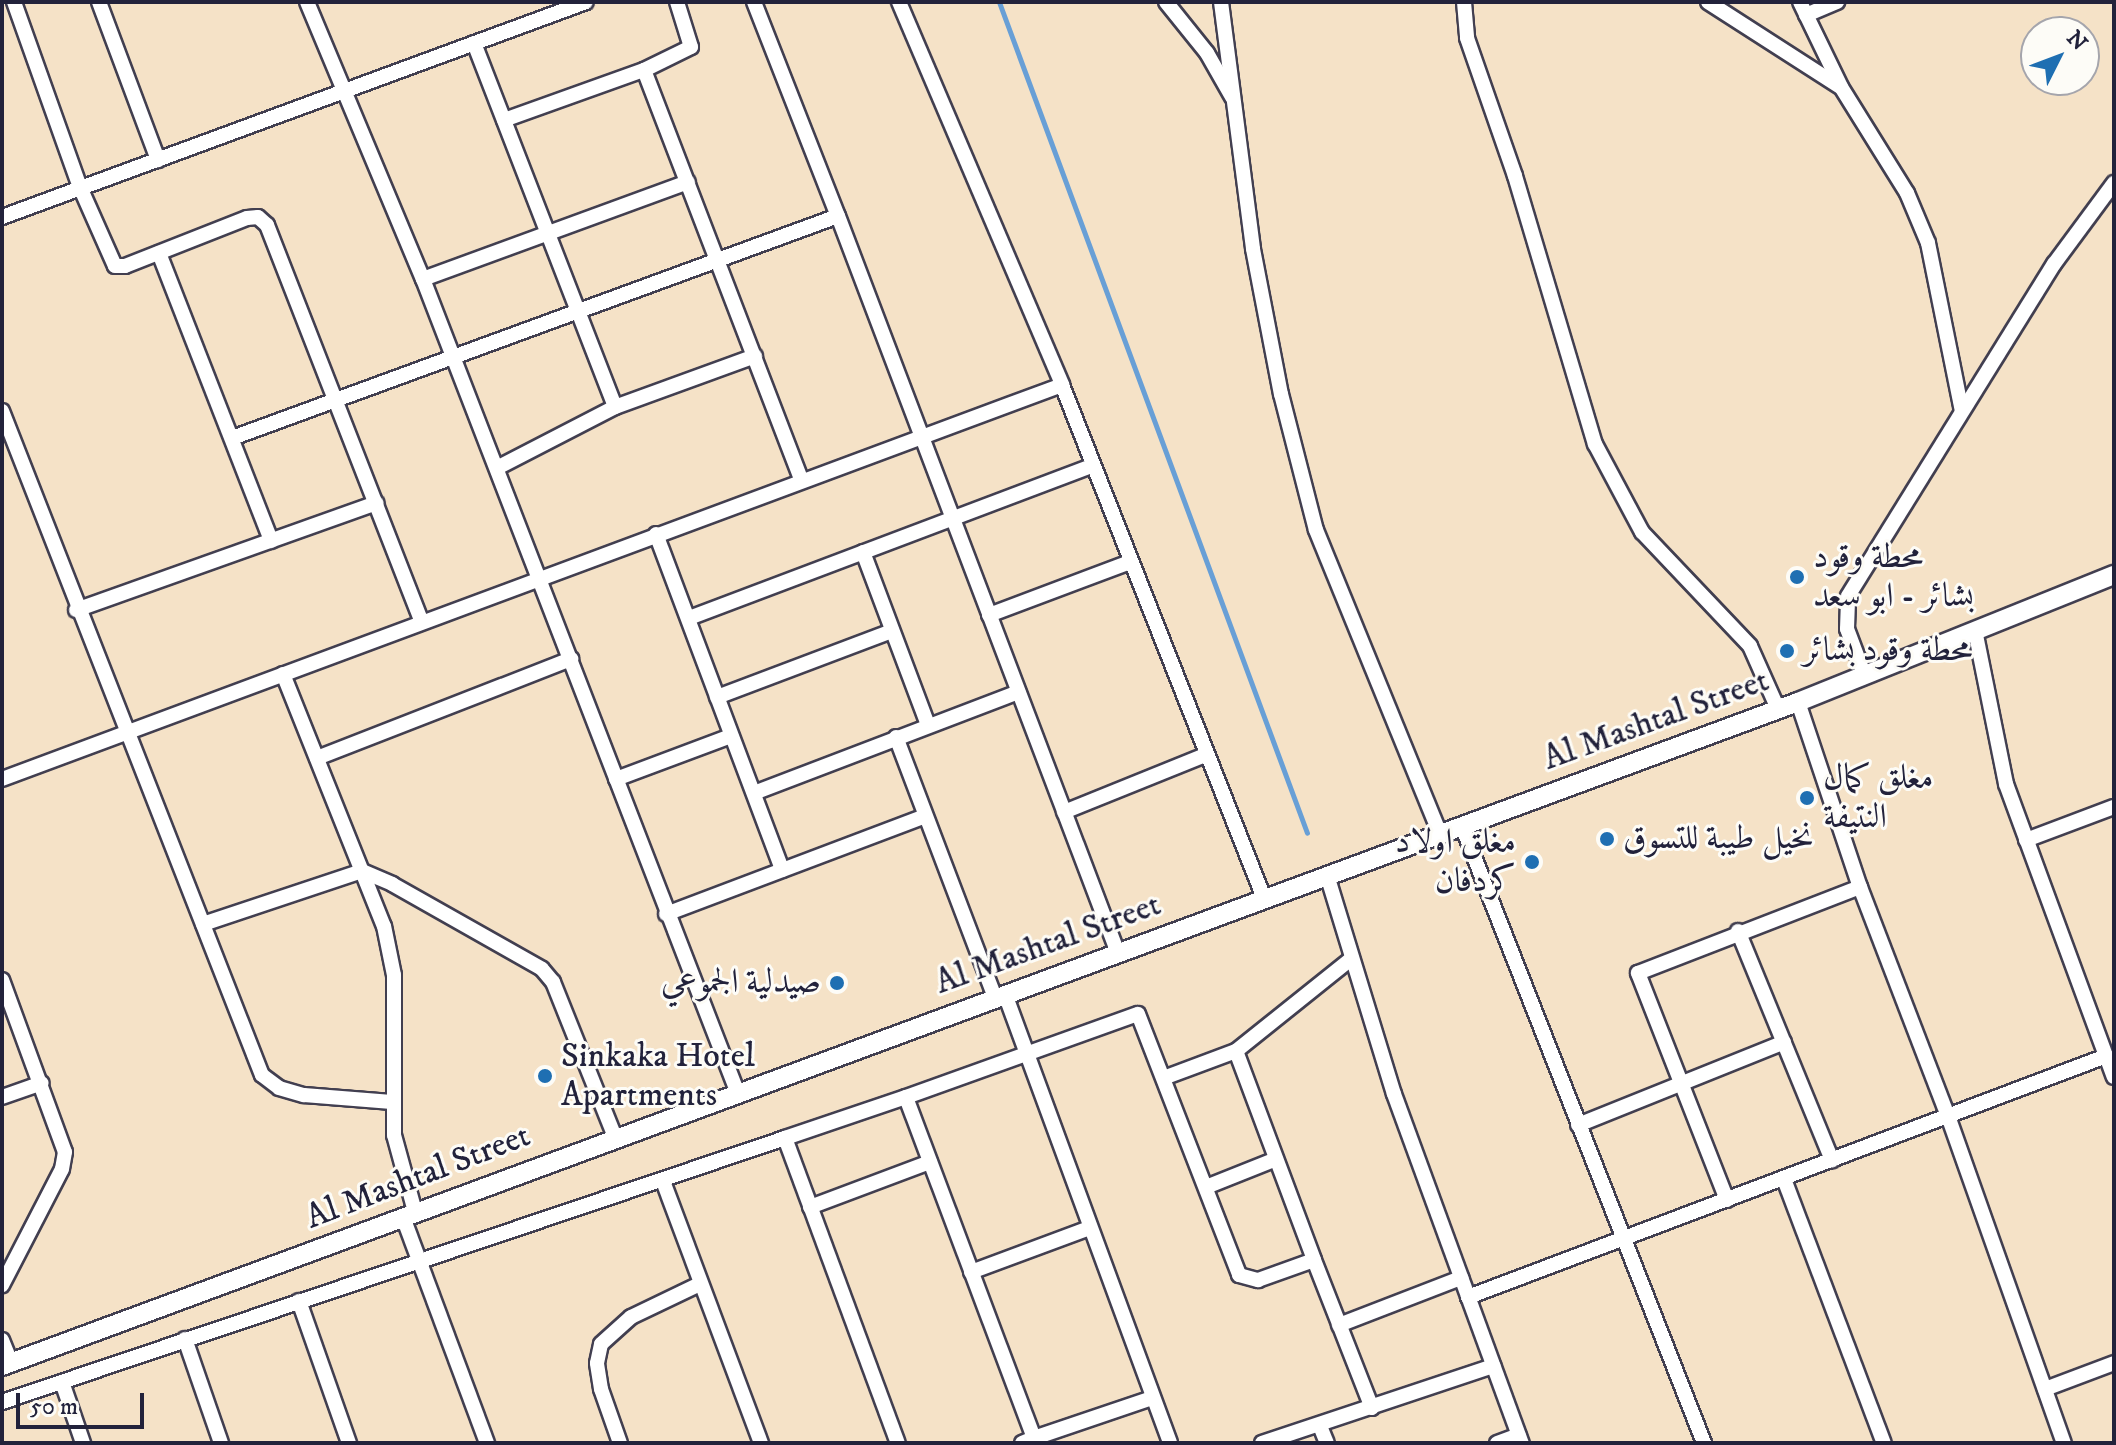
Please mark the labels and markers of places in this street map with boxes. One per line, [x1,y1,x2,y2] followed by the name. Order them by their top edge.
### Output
[1813,537,1974,616] place label: محطة وقود بشائر - ابو سعد
[1788,568,1806,586] marker: محطة وقود بشائر - ابو سعد
[1803,631,1972,671] place label: محطة وقود بشائر
[1778,642,1796,660] marker: محطة وقود بشائر
[1823,758,1934,838] place label: مغلق كمال النتيفة
[1798,789,1816,807] marker: مغلق كمال النتيفة
[1623,819,1814,859] place label: نخيل طيبة للتسوق
[1395,822,1516,902] place label: مغلق اولاد كردفان
[1598,830,1616,848] marker: نخيل طيبة للتسوق
[1523,853,1541,871] marker: مغلق اولاد كردفان
[661,963,821,1003] place label: صيدلية الجموعي
[828,974,846,992] marker: صيدلية الجموعي
[561,1036,755,1116] place label: Sinkaka Hotel Apartments
[536,1067,554,1085] marker: Sinkaka Hotel Apartments

